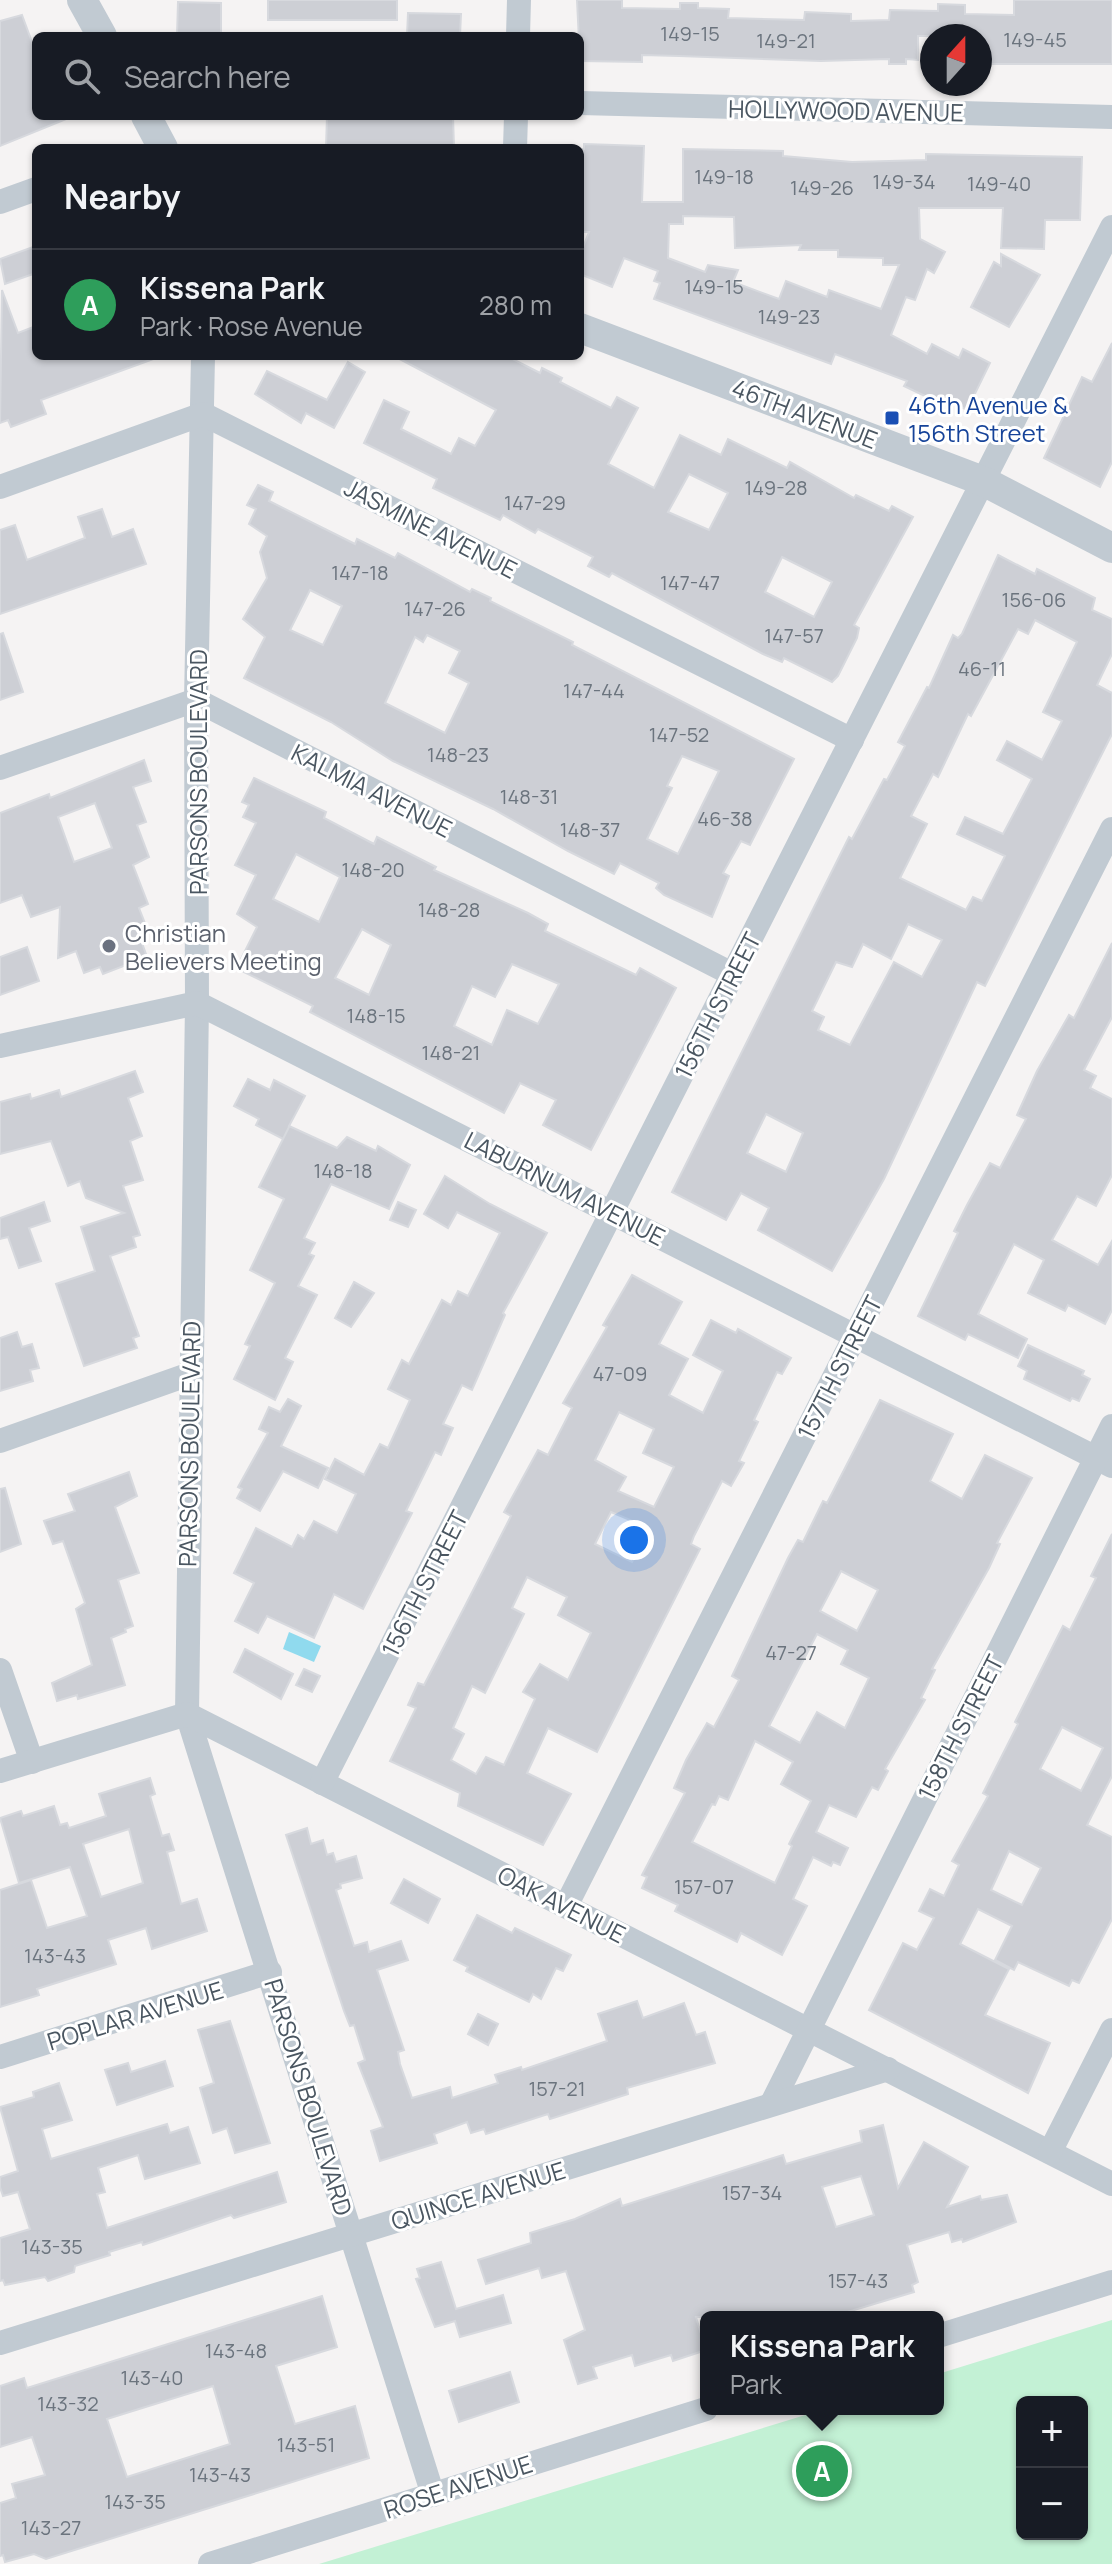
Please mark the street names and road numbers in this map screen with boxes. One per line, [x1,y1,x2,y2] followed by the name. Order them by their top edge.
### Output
[728,91,964,129] street label: HOLLYWOOD AVENUE
[728,370,882,456] street label: 46TH AVENUE
[339,470,523,586] street label: JASMINE AVENUE
[181,649,214,895] street label: PARSONS BOULEVARD
[286,735,458,845] street label: KALMIA AVENUE
[666,926,768,1084] street label: 156TH STREET
[459,1123,671,1253] street label: LABURNUM AVENUE
[789,1289,890,1444] street label: 157TH STREET
[170,1321,208,1567] street label: PARSONS BOULEVARD
[373,1504,475,1662] street label: 156TH STREET
[909,1648,1011,1805] street label: 158TH STREET
[492,1858,632,1950] street label: OAK AVENUE
[43,1973,227,2057] street label: POPLAR AVENUE
[257,1975,361,2219] street label: PARSONS BOULEVARD
[387,2153,569,2237] street label: QUINCE AVENUE
[379,2446,537,2526] street label: ROSE AVENUE

